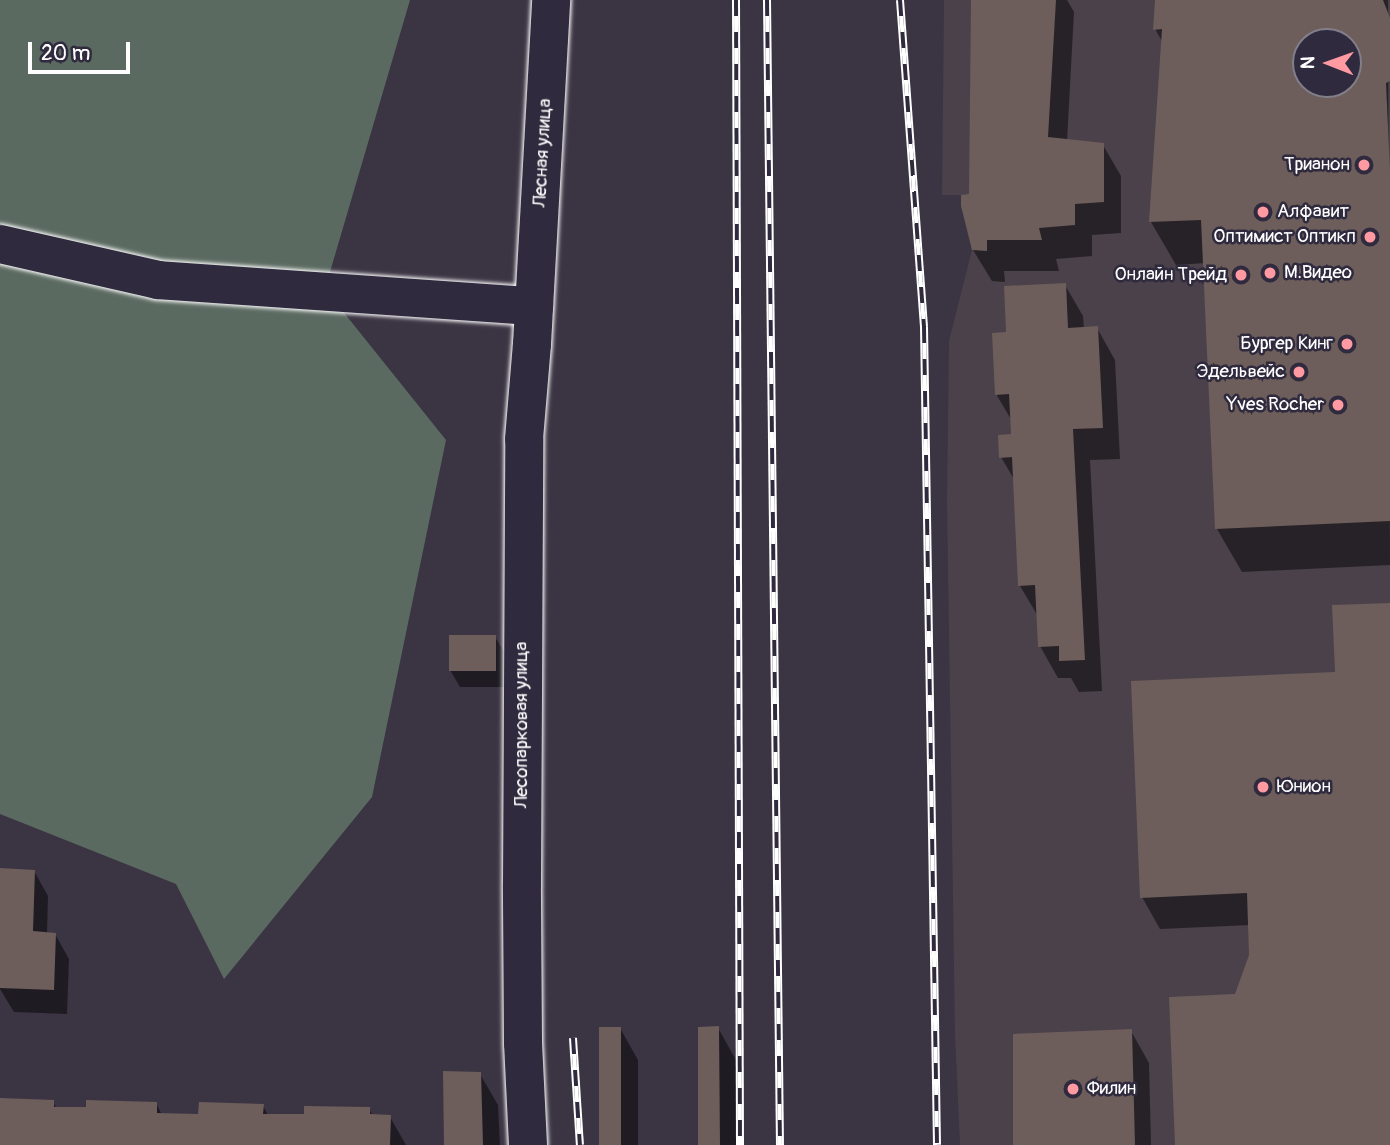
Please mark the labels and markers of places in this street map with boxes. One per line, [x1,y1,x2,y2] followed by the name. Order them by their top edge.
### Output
[1284,154,1350,176] place label: Трианон
[1356,157,1372,173] marker: Трианон
[1277,201,1349,223] place label: Алфавит
[1255,204,1271,220] marker: Алфавит
[1213,226,1356,248] place label: Оптимист Оптикп
[1362,229,1378,245] marker: Оптимист Оптикп
[1284,262,1352,284] place label: М.Видео
[1115,264,1227,286] place label: Онлайн Трейд
[1262,265,1278,281] marker: М.Видео
[1233,267,1249,283] marker: Онлайн Трейд
[1240,333,1333,355] place label: Бургер Кинг
[1339,336,1355,352] marker: Бургер Кинг
[1197,361,1285,383] place label: Эдельвейс
[1291,364,1307,380] marker: Эдельвейс
[1227,394,1324,416] place label: Yves Rocher
[1330,397,1346,413] marker: Yves Rocher
[1277,776,1331,798] place label: Юнион
[1255,779,1271,795] marker: Юнион
[1087,1078,1136,1100] place label: Филин
[1065,1081,1081,1097] marker: Филин

